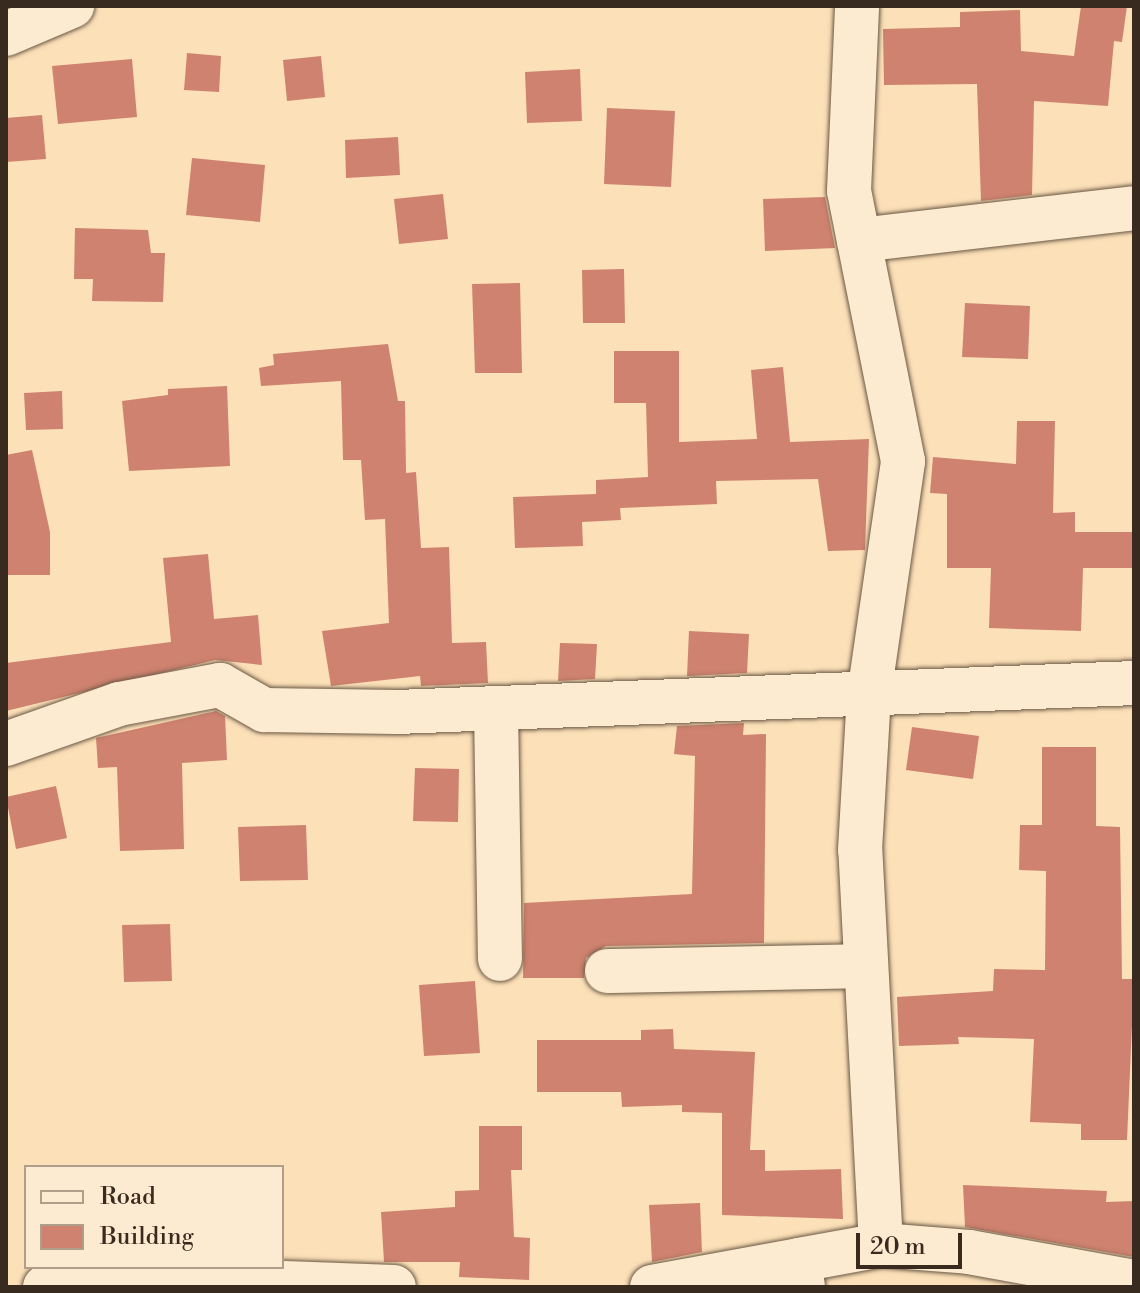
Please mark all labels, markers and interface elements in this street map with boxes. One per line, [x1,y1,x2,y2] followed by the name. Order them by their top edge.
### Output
[24,1165,284,1269] legend
[100,1182,156,1212] text: Road
[860,1217,966,1267] scale bar
[100,1222,194,1252] text: Building
[870,1232,926,1262] text: 20 m

